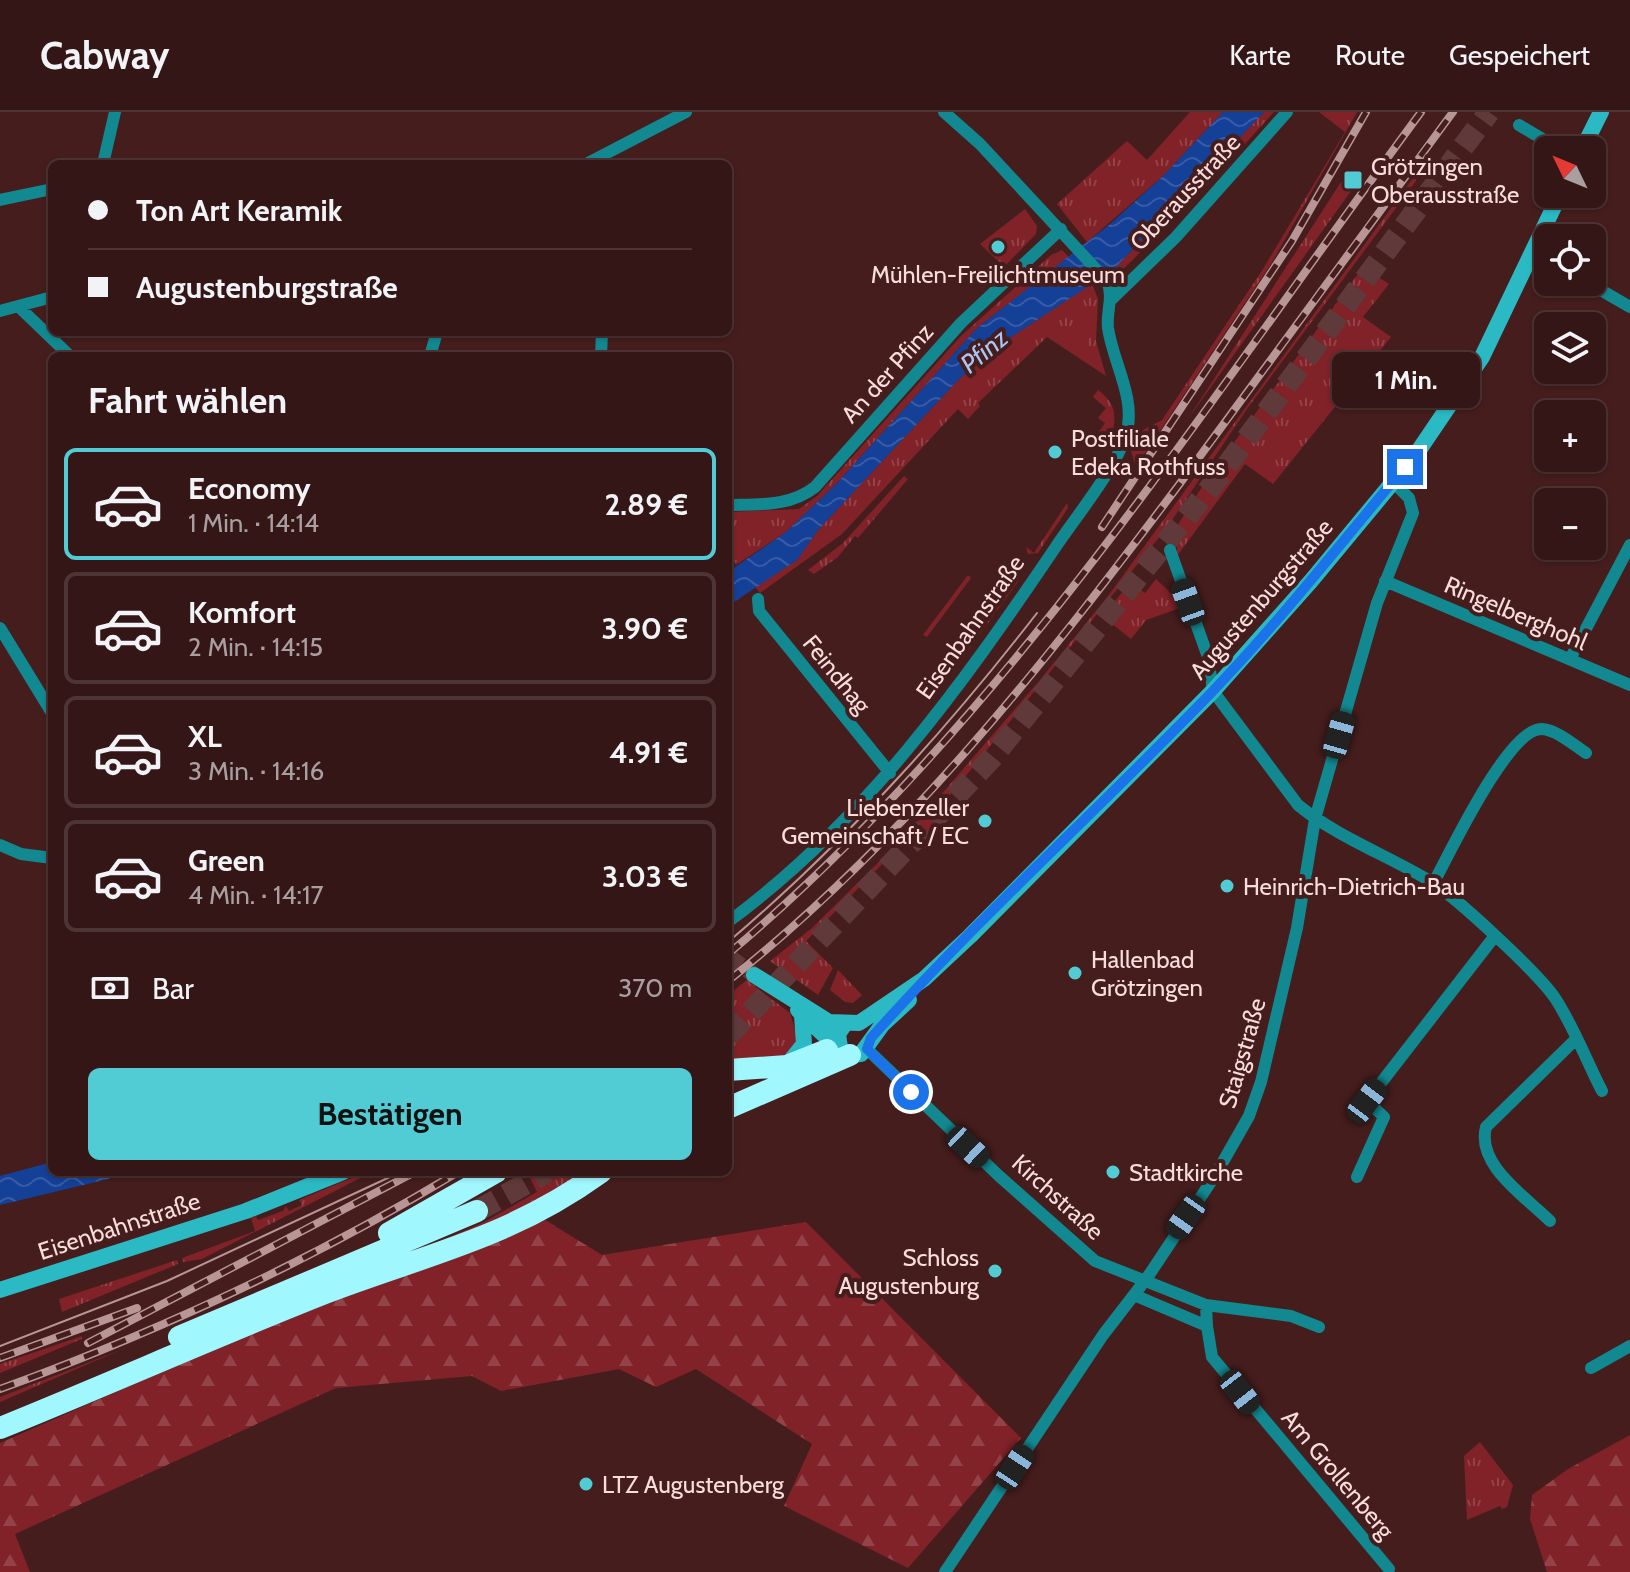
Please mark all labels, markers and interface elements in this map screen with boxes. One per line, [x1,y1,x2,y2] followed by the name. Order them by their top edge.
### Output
[40,32,170,79] text: Cabway
[1229,38,1291,72] text: Karte
[1335,38,1405,72] text: Route
[1449,38,1590,72] text: Gespeichert
[1124,128,1246,256] street label: Oberausstraße
[1534,136,1606,208] north arrow
[1534,136,1606,560] map controls
[1371,152,1519,209] place label: Grötzingen Oberausstraße
[1342,169,1364,191] marker: Grötzingen Oberausstraße
[136,192,342,229] text: Ton Art Keramik
[1534,224,1606,296] button: locate
[989,238,1007,256] marker: Mühlen-Freilichtmuseum
[871,260,1125,289] place label: Mühlen-Freilichtmuseum
[136,269,398,306] text: Augustenburgstraße
[1534,312,1606,384] button: layers
[835,317,939,429] street label: An der Pfinz
[954,322,1015,380] water label: Pfinz
[1331,351,1479,407] callout: 1 Min.
[1374,364,1438,396] text: 1 Min.
[88,378,287,422] text: Fahrt wählen
[1534,400,1606,472] button: +
[1071,424,1226,481] place label: Postfiliale Edeka Rothfuss
[1046,443,1064,461] marker: Postfiliale Edeka Rothfuss
[1387,449,1423,485] route end
[92,468,164,540] icon: car
[188,470,311,507] text: Economy
[605,486,688,523] text: 2.89 €
[1534,488,1606,560] button: −
[188,507,319,539] text: 1 Min. · 14:14
[1183,513,1339,685] street label: Augustenburgstraße
[910,550,1030,704] street label: Eisenbahnstraße
[1440,570,1592,656] street label: Ringelberghohl
[1169,575,1207,629] car
[92,592,164,664] icon: car
[188,594,296,631] text: Komfort
[602,610,688,647] text: 3.90 €
[797,629,878,720] street label: Feindhag
[188,631,323,663] text: 2 Min. · 14:15
[1321,709,1357,761] car
[92,716,164,788] icon: car
[188,718,222,755] text: XL
[609,734,688,771] text: 4.91 €
[188,755,324,787] text: 3 Min. · 14:16
[781,793,969,850] place label: Liebenzeller Gemeinschaft / EC
[976,812,994,830] marker: Liebenzeller Gemeinschaft / EC
[92,840,164,912] icon: car
[188,842,265,879] text: Green
[602,858,688,895] text: 3.03 €
[1243,872,1465,901] place label: Heinrich-Dietrich-Bau
[1218,877,1236,895] marker: Heinrich-Dietrich-Bau
[188,879,324,911] text: 4 Min. · 14:17
[1091,945,1203,1002] place label: Hallenbad Grötzingen
[1066,964,1084,982] marker: Hallenbad Grötzingen
[88,966,132,1010] icon: cash
[152,970,194,1007] text: Bar
[618,972,692,1004] text: 370 m
[1212,995,1272,1111] street label: Staigstraße
[88,1068,692,1160] button: Bestätigen
[893,1074,929,1110] route start
[1343,1075,1391,1127] car
[942,1122,994,1172] car
[1006,1148,1110,1246] street label: Kirchstraße
[1129,1158,1243,1187] place label: Stadtkirche
[1104,1163,1122,1181] marker: Stadtkirche
[34,1186,204,1266] street label: Eisenbahnstraße
[1162,1190,1210,1244] car
[838,1243,980,1300] place label: Schloss Augustenburg
[986,1262,1004,1280] marker: Schloss Augustenburg
[1216,1366,1264,1418] car
[1276,1404,1401,1545] street label: Am Grollenberg
[992,1440,1038,1494] car
[602,1470,785,1499] place label: LTZ Augustenberg
[577,1475,595,1493] marker: LTZ Augustenberg

